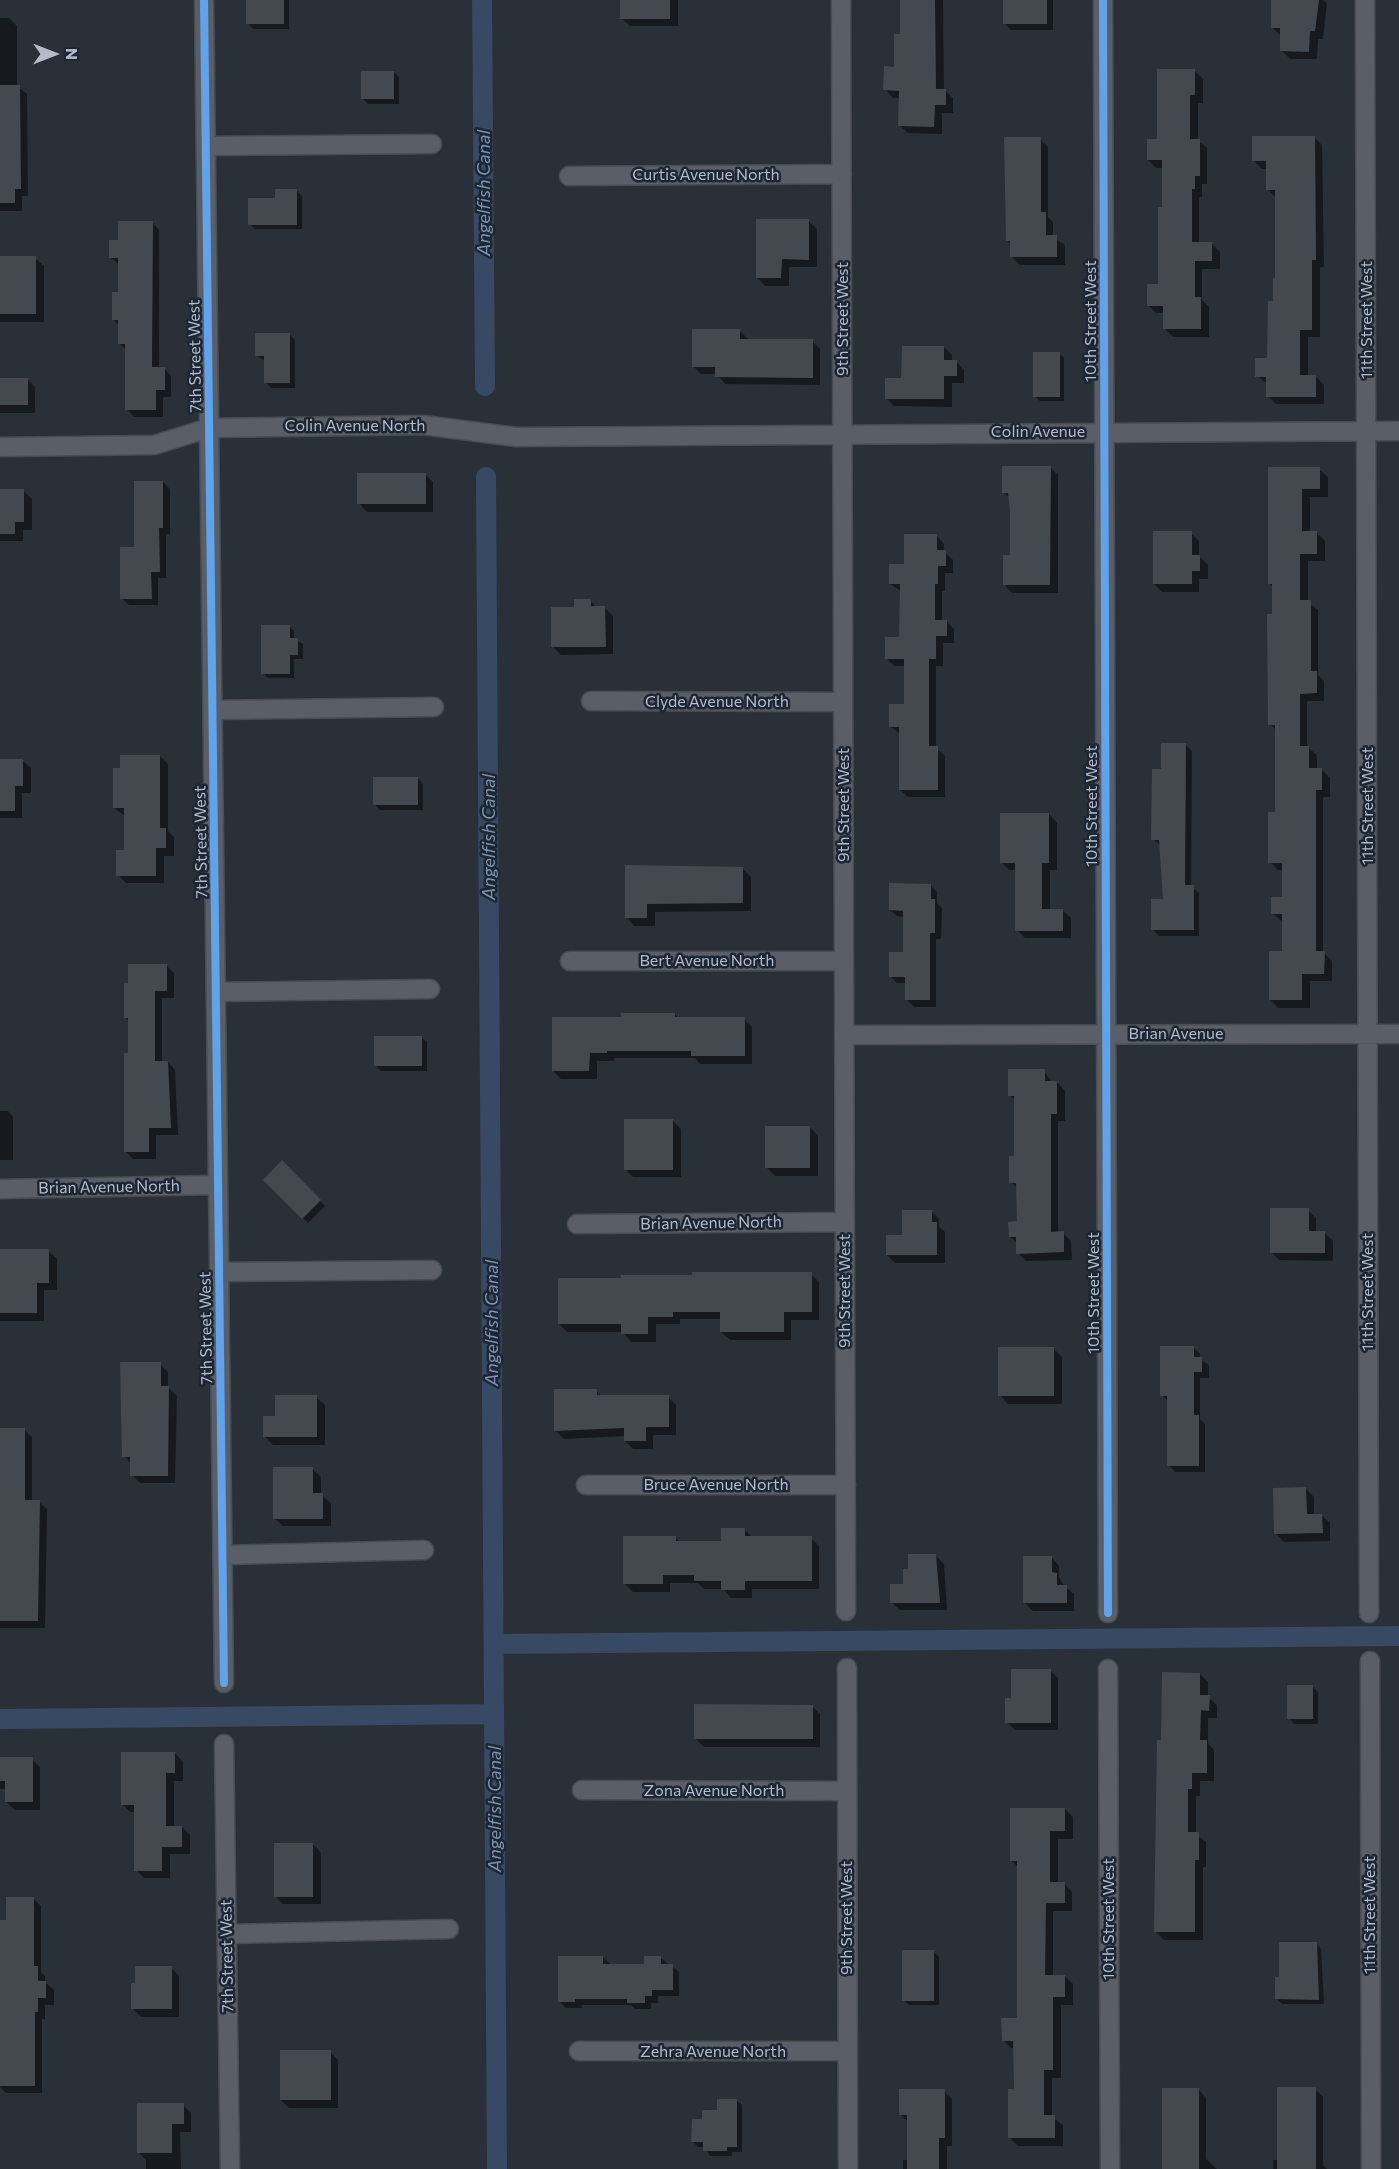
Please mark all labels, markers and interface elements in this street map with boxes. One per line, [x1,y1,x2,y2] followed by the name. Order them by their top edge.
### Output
[24,24,84,84] north arrow
[63,48,82,60] text: N
[473,130,495,256] water label: Angelfish Canal
[632,165,780,185] street label: Curtis Avenue North
[1081,260,1101,382] street label: 10th Street West
[1357,261,1377,379] street label: 11th Street West
[833,262,853,376] street label: 9th Street West
[184,299,206,413] street label: 7th Street West
[284,416,426,436] street label: Colin Avenue North
[991,422,1085,442] street label: Colin Avenue
[645,692,789,712] street label: Clyde Avenue North
[1082,745,1102,867] street label: 10th Street West
[1358,747,1378,865] street label: 11th Street West
[834,748,854,862] street label: 9th Street West
[478,774,500,900] water label: Angelfish Canal
[190,785,212,899] street label: 7th Street West
[640,951,774,971] street label: Bert Avenue North
[1129,1024,1223,1044] street label: Brian Avenue
[38,1176,180,1198] street label: Brian Avenue North
[640,1212,782,1234] street label: Brian Avenue North
[1084,1232,1104,1354] street label: 10th Street West
[1358,1233,1378,1351] street label: 11th Street West
[835,1234,855,1348] street label: 9th Street West
[481,1260,503,1386] water label: Angelfish Canal
[195,1271,217,1385] street label: 7th Street West
[643,1475,789,1495] street label: Bruce Avenue North
[484,1746,506,1872] water label: Angelfish Canal
[643,1781,785,1801] street label: Zona Avenue North
[1360,1856,1380,1974] street label: 11th Street West
[1099,1858,1119,1980] street label: 10th Street West
[837,1861,857,1975] street label: 9th Street West
[216,1899,238,2013] street label: 7th Street West
[640,2042,786,2062] street label: Zehra Avenue North

